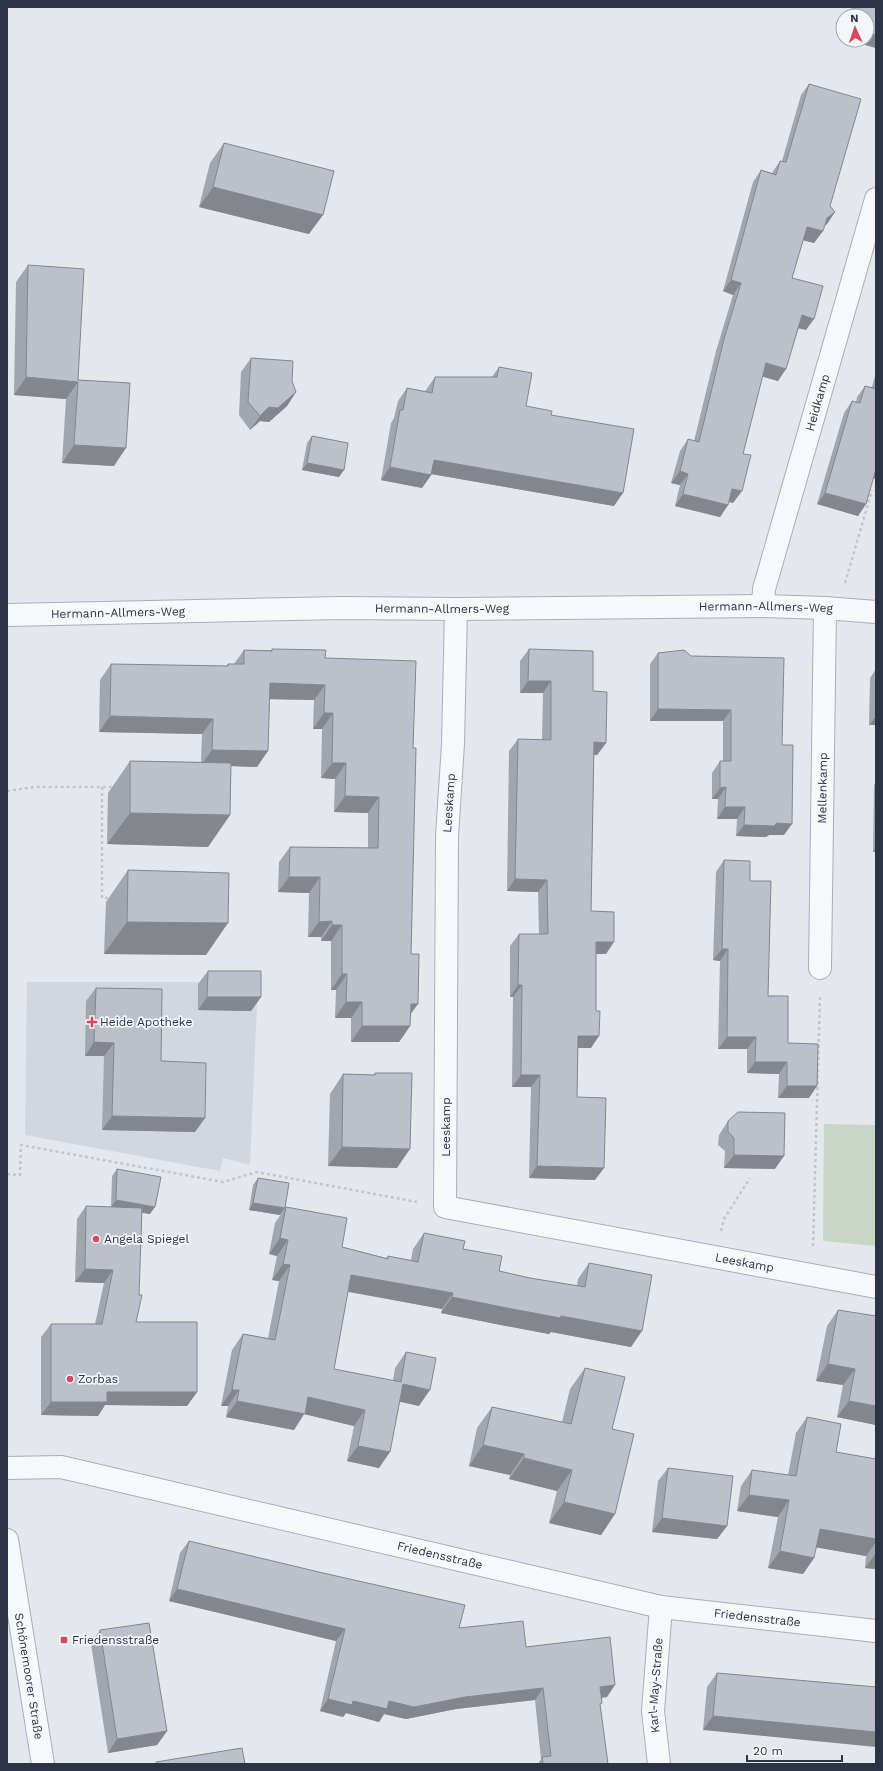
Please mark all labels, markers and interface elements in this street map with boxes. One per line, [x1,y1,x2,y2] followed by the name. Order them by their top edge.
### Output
[835,8,875,48] north arrow
[850,12,859,25] text: N
[803,372,832,433] street label: Heidkamp
[699,599,834,616] street label: Hermann-Allmers-Weg
[375,601,510,616] street label: Hermann-Allmers-Weg
[51,604,186,621] street label: Hermann-Allmers-Weg
[815,752,830,824] street label: Mellenkamp
[440,773,458,833] street label: Leeskamp
[100,1015,192,1029] place label: Heide Apotheke
[87,1017,97,1027] marker: Heide Apotheke
[439,1097,453,1157] street label: Leeskamp
[104,1232,190,1246] place label: Angela Spiegel
[91,1234,101,1244] marker: Angela Spiegel
[714,1250,775,1275] street label: Leeskamp
[78,1372,118,1386] place label: Zorbas
[65,1374,75,1384] marker: Zorbas
[396,1539,484,1572] street label: Friedensstraße
[713,1606,802,1630] street label: Friedensstraße
[12,1612,46,1741] street label: Schönemoorer Straße
[72,1633,159,1647] place label: Friedensstraße
[59,1635,69,1645] marker: Friedensstraße
[646,1637,666,1734] street label: Karl-May-Straße
[747,1737,842,1763] scale bar
[753,1744,783,1758] text: 20 m

